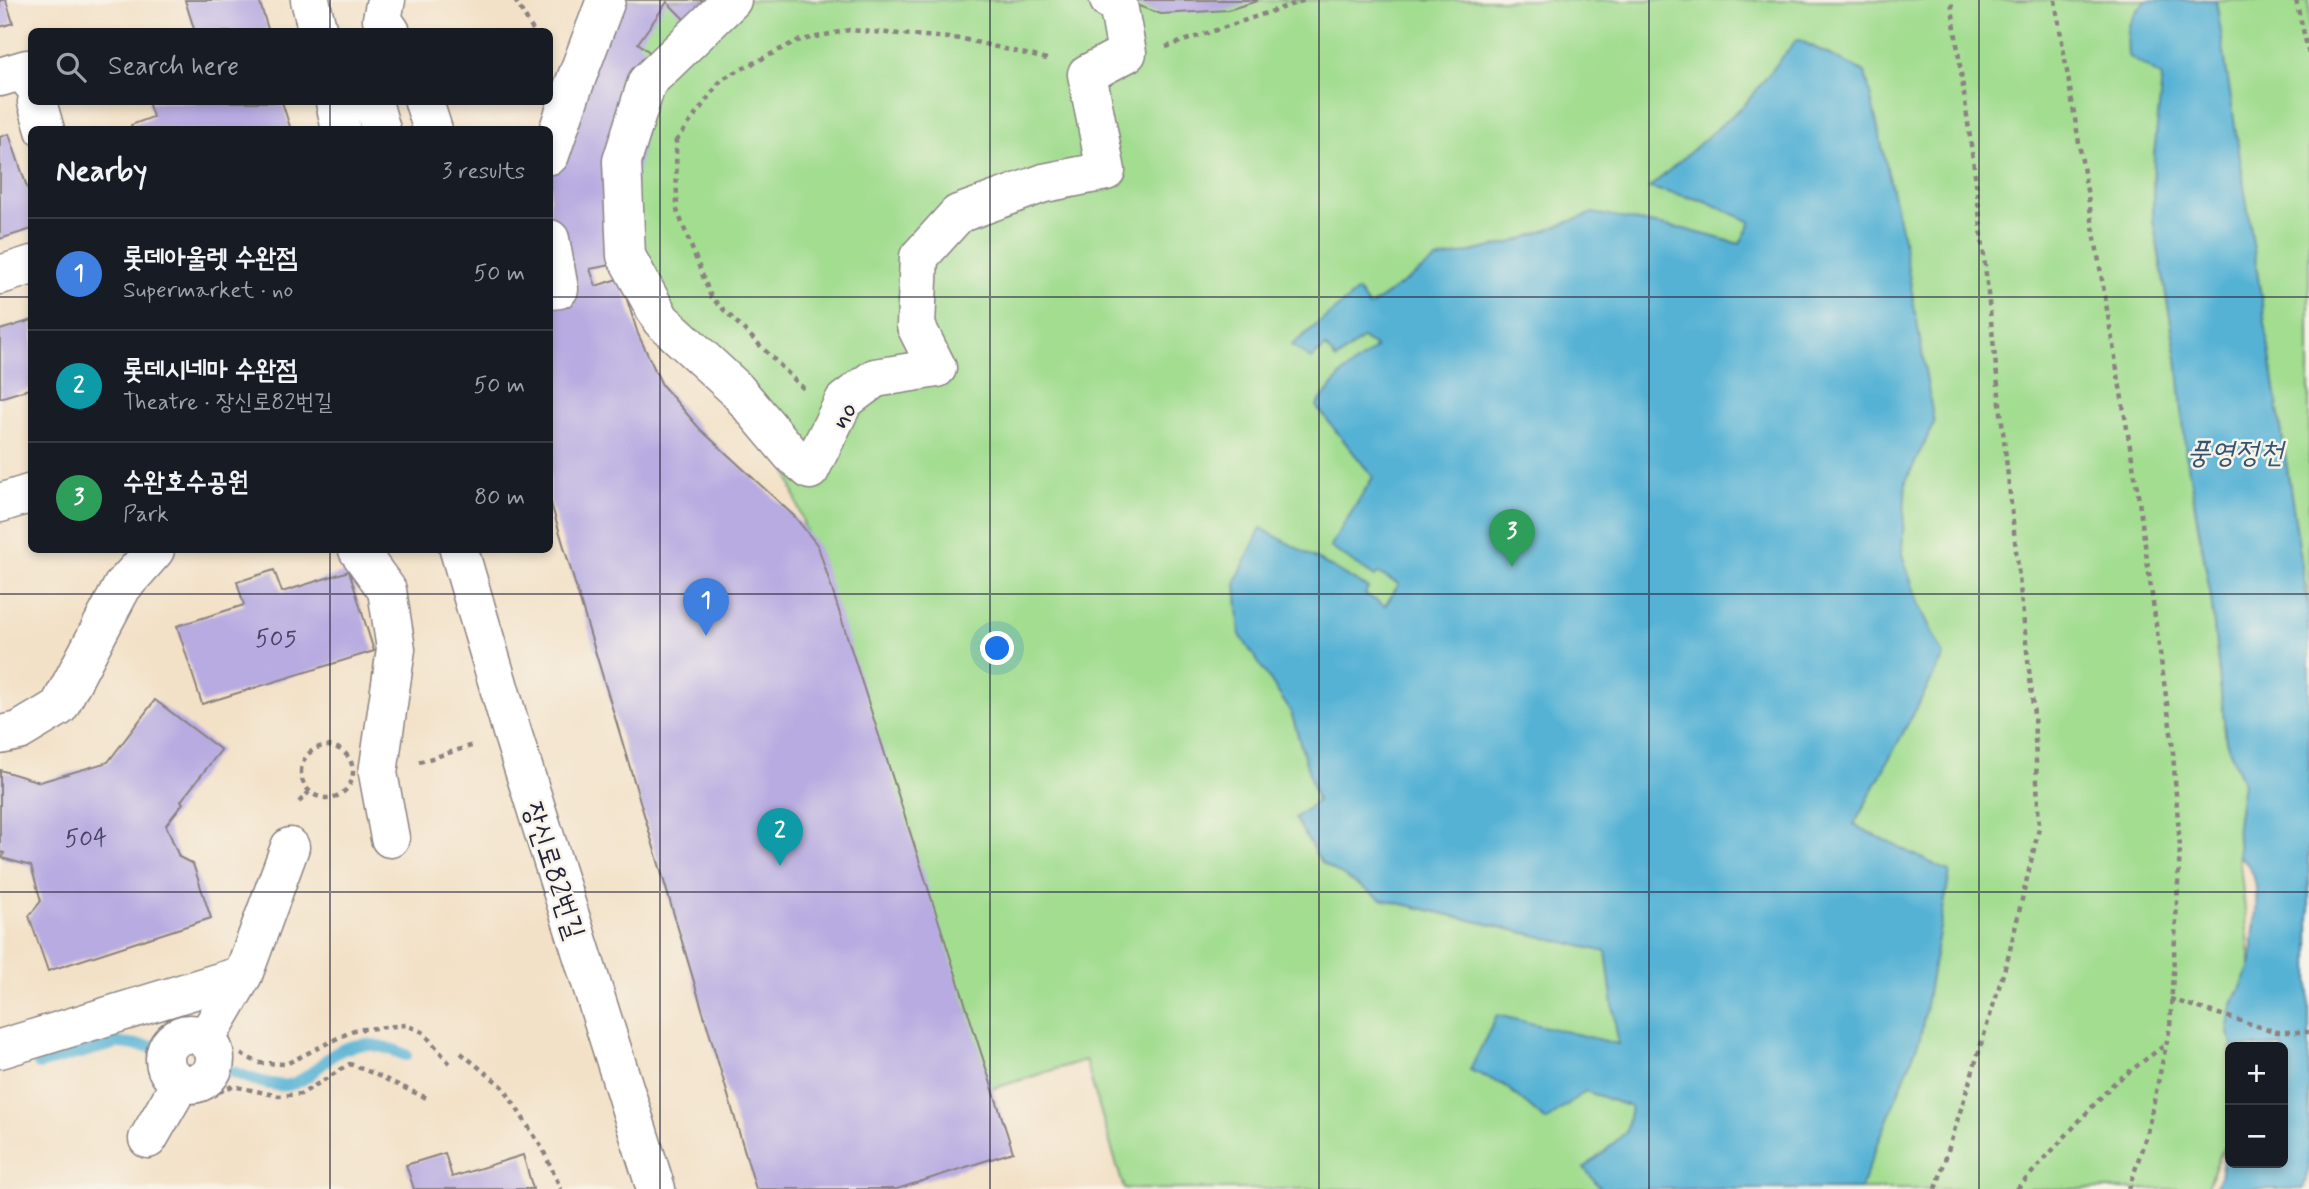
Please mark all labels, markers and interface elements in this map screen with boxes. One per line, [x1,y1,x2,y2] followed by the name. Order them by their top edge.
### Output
[28,28,553,105] search box
[52,48,90,86] icon: search
[108,50,239,84] text: Search here
[56,152,147,191] text: Nearby
[442,157,525,187] text: 3 results
[123,242,297,276] text: 롯데아울렛 수완점
[74,259,84,289] text: 1
[474,259,525,289] text: 50 m
[123,276,293,306] text: Supermarket · no
[123,354,297,388] text: 롯데시네마 수완점
[73,371,85,401] text: 2
[474,371,525,401] text: 50 m
[123,388,333,418] text: Theatre · 장신로82번길
[821,394,867,437] street label: no
[2187,434,2286,473] water label: 풍영정천
[123,466,249,500] text: 수완호수공원
[74,483,84,513] text: 3
[474,483,525,513] text: 80 m
[123,500,169,530] text: Park
[1489,509,1535,567] pin: 3
[683,578,729,636] pin: 1
[255,624,297,655] house number: 505
[980,631,1014,665] your location
[513,797,592,944] street label: 장신로82번길
[757,808,803,866] pin: 2
[65,824,107,855] house number: 504
[2225,1042,2288,1168] map controls
[2225,1042,2288,1105] button: +
[2225,1105,2288,1168] button: −

